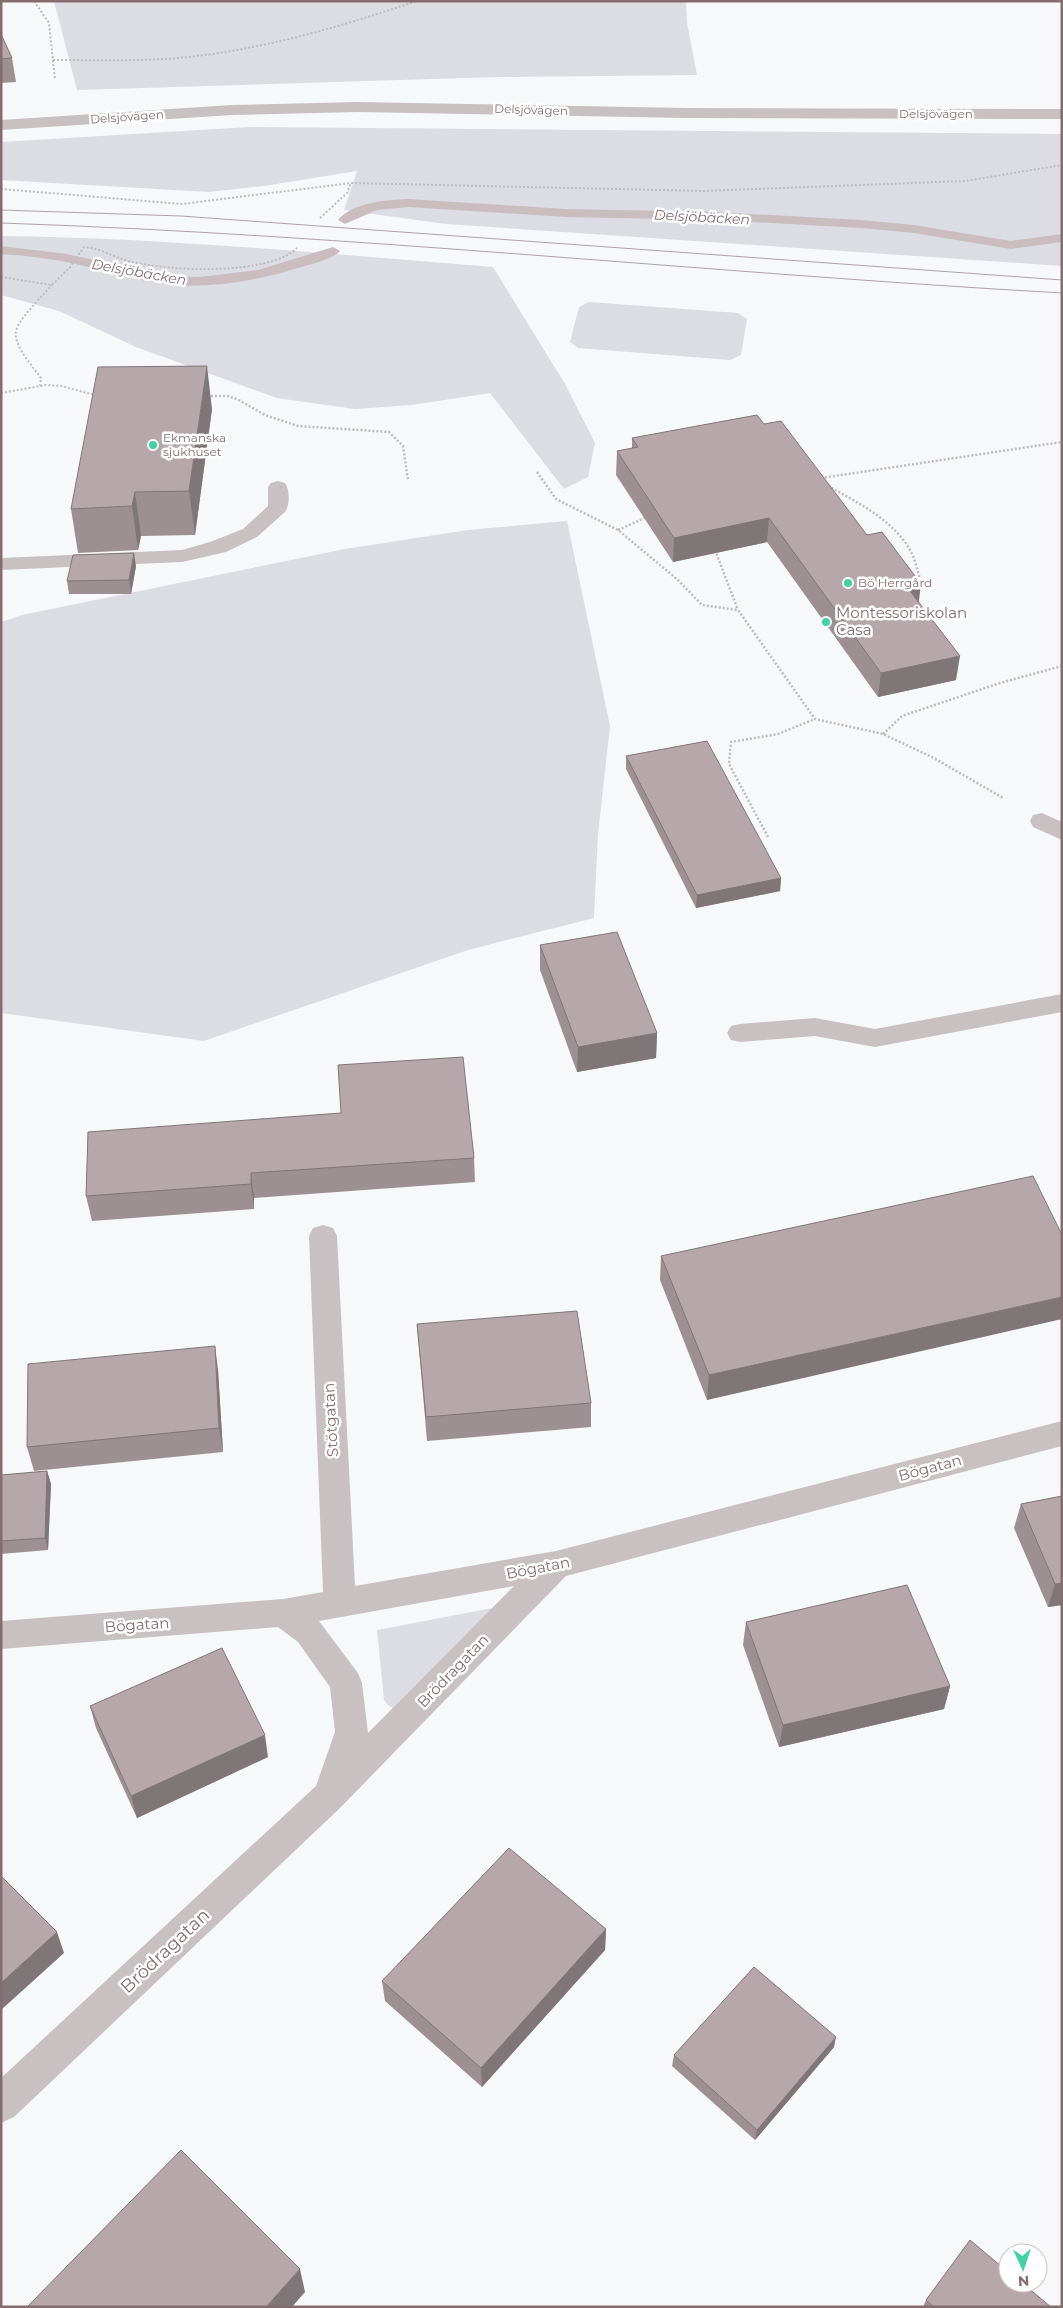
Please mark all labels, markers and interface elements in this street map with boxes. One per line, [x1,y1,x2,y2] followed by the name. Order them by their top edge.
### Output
[494,101,568,118] street label: Delsjövägen
[90,106,164,127] street label: Delsjövägen
[899,106,973,121] street label: Delsjövägen
[654,206,750,228] water label: Delsjöbäcken
[90,255,188,289] water label: Delsjöbäcken
[163,430,226,459] place label: Ekmanska sjukhuset
[147,439,159,451] marker: Ekmanska sjukhuset
[858,575,932,590] place label: Bö Herrgård
[842,577,854,589] marker: Bö Herrgård
[836,603,967,639] place label: Montessoriskolan Casa
[820,616,832,628] marker: Montessoriskolan Casa
[319,1383,342,1458] street label: Stötgatan
[896,1450,964,1485] street label: Bögatan
[504,1552,571,1583] street label: Bögatan
[104,1613,170,1636] street label: Bögatan
[413,1630,492,1711] street label: Brödragatan
[116,1904,214,1998] street label: Brödragatan
[998,2243,1048,2293] north arrow
[1018,2272,1030,2290] text: N

